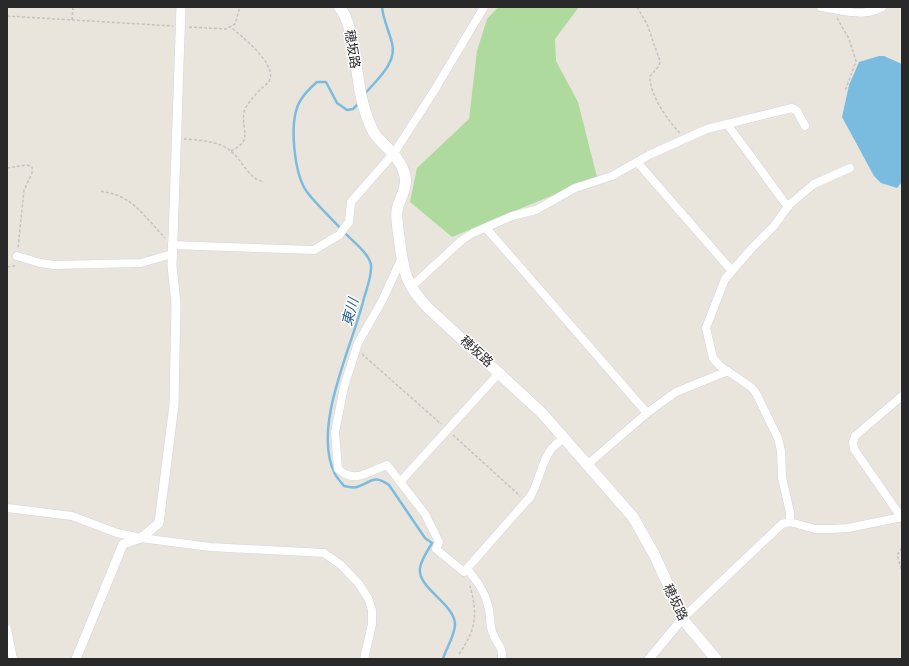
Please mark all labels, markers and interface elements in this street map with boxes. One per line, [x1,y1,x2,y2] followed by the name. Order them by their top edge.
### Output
[342,28,364,70] street label: 穂坂路
[338,294,363,328] water label: 東川
[457,332,497,370] street label: 穂坂路
[660,581,692,623] street label: 穂坂路

